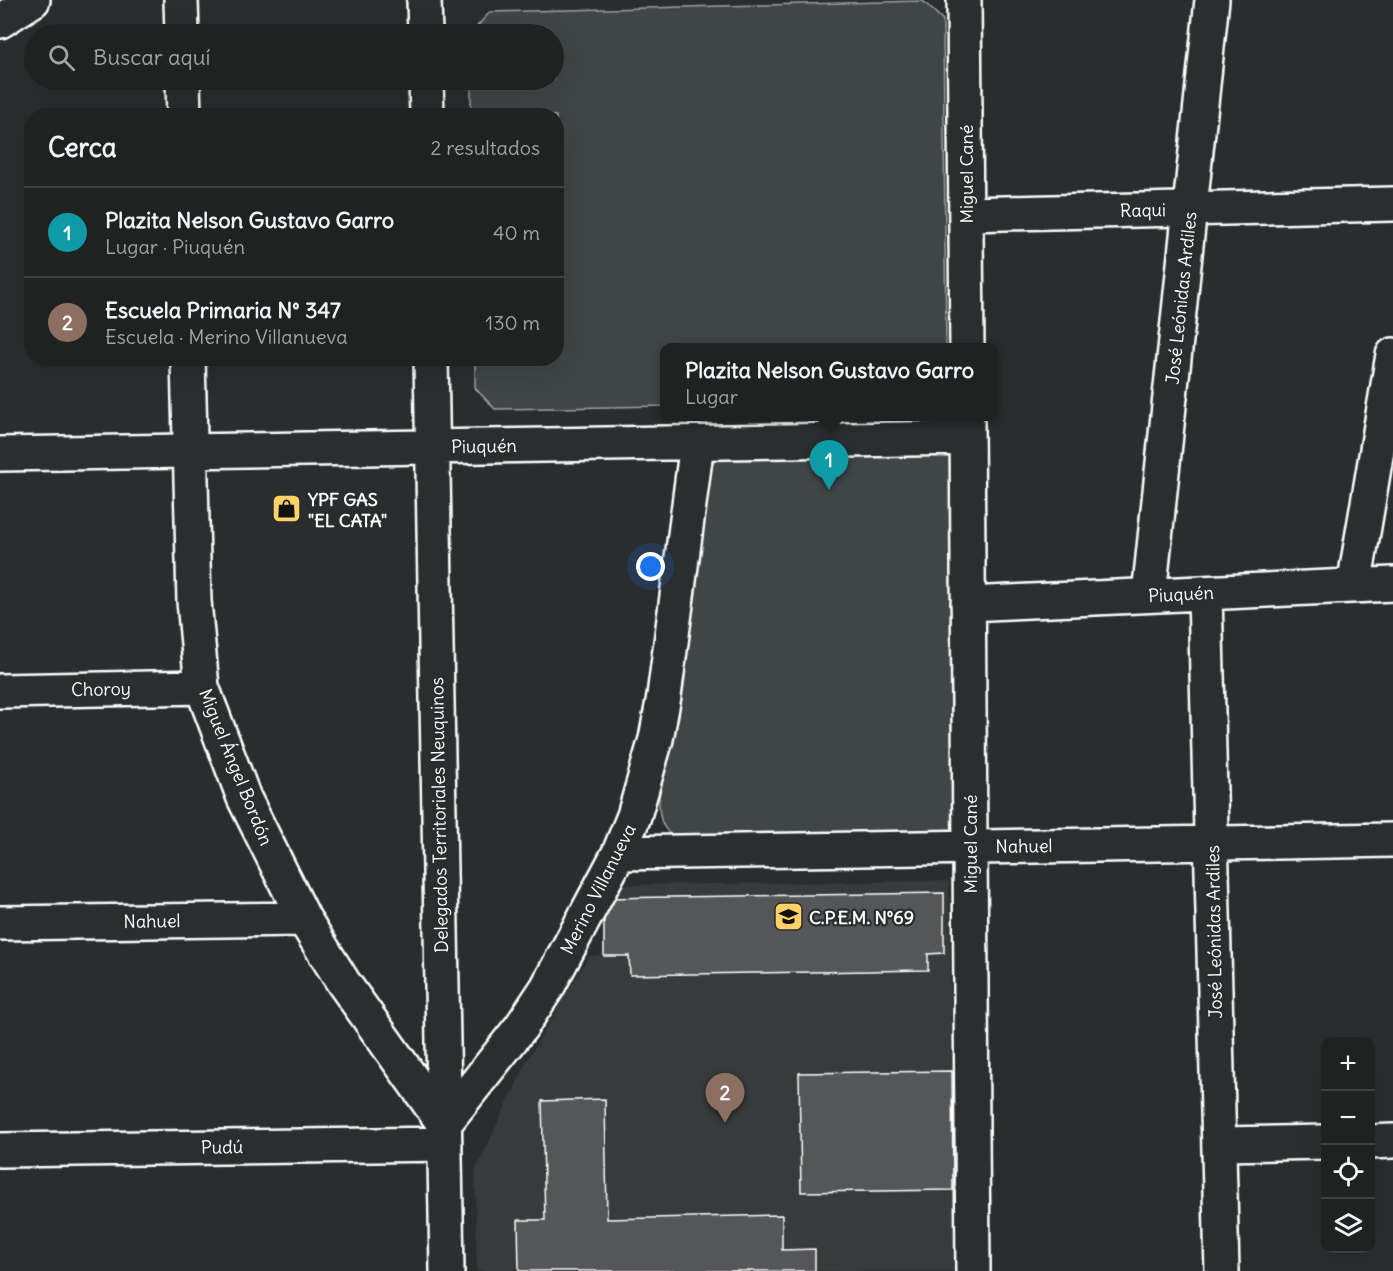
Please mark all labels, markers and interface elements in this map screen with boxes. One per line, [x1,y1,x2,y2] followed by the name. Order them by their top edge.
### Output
[24,24,564,90] search box
[45,41,78,74] icon: search
[93,43,210,71] text: Buscar aquí
[955,124,978,224] street label: Miguel Cané
[48,131,117,164] text: Cerca
[431,135,540,160] text: 2 resultados
[1120,198,1166,222] street label: Raqui
[105,206,394,234] text: Plazita Nelson Gustavo Garro
[1160,211,1202,385] street label: José Leónidas Ardiles
[64,220,71,245] text: 1
[493,220,540,245] text: 40 m
[105,234,245,259] text: Lugar · Piuquén
[105,296,341,324] text: Escuela Primaria N° 347
[62,310,73,335] text: 2
[485,310,540,335] text: 130 m
[105,324,348,349] text: Escuela · Merino Villanueva
[660,343,999,421] popup
[685,356,974,384] text: Plazita Nelson Gustavo Garro
[685,384,738,409] text: Lugar
[451,434,517,458] street label: Piuquén
[810,440,848,490] pin: 1
[307,488,387,532] place label: YPF GAS "EL CATA"
[271,493,303,525] shop icon: YPF GAS "EL CATA"
[636,552,665,581] your location
[1148,581,1214,607] street label: Piuquén
[71,677,131,701] street label: Choroy
[425,677,453,953] street label: Delegados Territoriales Neuquinos
[194,685,278,849] street label: Miguel Ángel Bordón
[959,794,982,894] street label: Miguel Cané
[555,820,641,958] street label: Merino Villanueva
[995,834,1053,858] street label: Nahuel
[1201,845,1227,1019] street label: José Leónidas Ardiles
[772,901,804,933] school or university icon: C.P.E.M. Nº69
[809,906,914,929] place label: C.P.E.M. Nº69
[123,909,181,933] street label: Nahuel
[1321,1037,1375,1253] map controls
[1321,1037,1375,1091] button: +
[706,1074,744,1123] pin: 2
[1321,1091,1375,1145] button: −
[201,1135,243,1159] street label: Pudú
[1321,1145,1375,1199] button: locate
[1321,1199,1375,1253] button: layers

